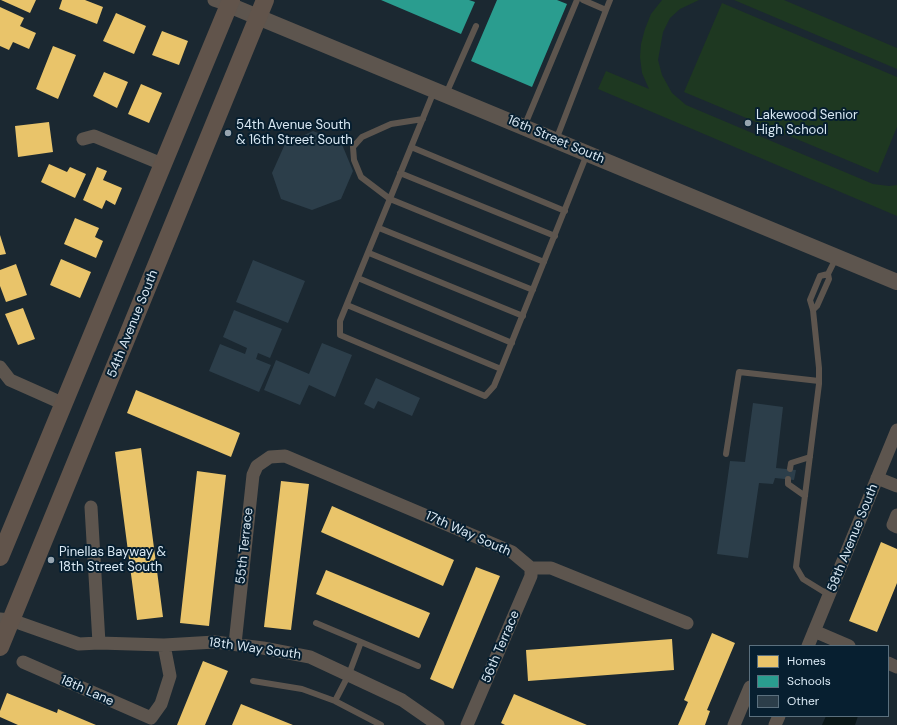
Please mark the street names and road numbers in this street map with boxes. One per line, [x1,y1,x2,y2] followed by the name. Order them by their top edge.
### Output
[505,113,607,167] street label: 16th Street South
[104,268,162,380] street label: 54th Avenue South
[824,482,882,594] street label: 58th Avenue South
[233,507,257,585] street label: 55th Terrace
[423,508,513,560] street label: 17th Way South
[479,608,523,686] street label: 56th Terrace
[208,635,302,663] street label: 18th Way South
[58,672,116,710] street label: 18th Lane

